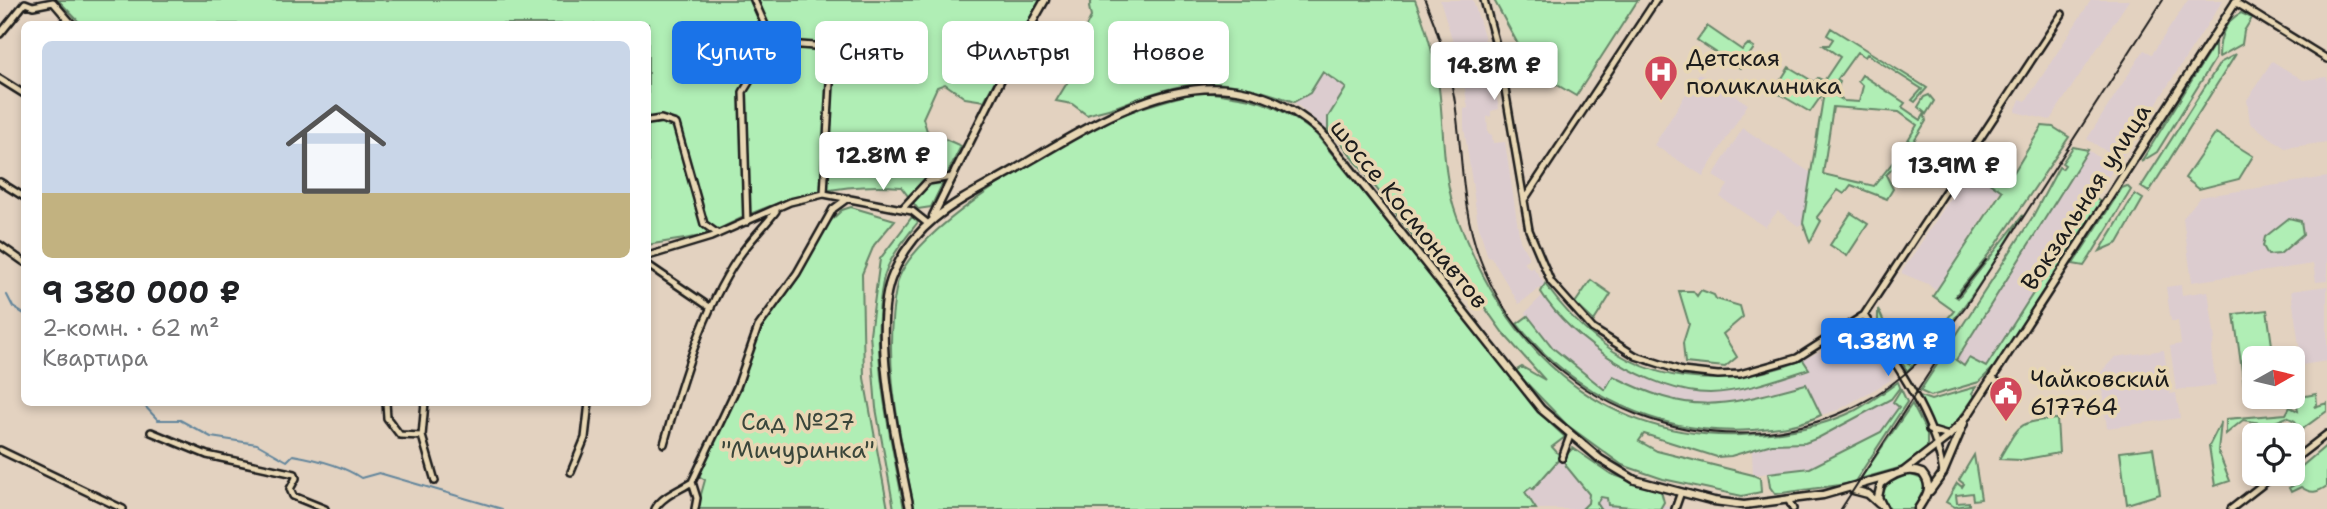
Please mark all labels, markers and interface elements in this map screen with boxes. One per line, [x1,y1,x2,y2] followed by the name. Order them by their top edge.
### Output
[672,21,801,84] chip: Купить
[815,21,928,84] chip: Снять
[942,21,1094,84] chip: Фильтры
[1108,21,1229,84] chip: Новое
[1429,42,1559,102] pin: 14.8M ₽
[1686,42,1842,102] place label: Детская поликлиника
[1447,50,1541,80] text: 14.8M ₽
[1642,53,1680,102] hospital icon: Детская поликлиника
[273,86,399,212] icon: home
[2014,97,2158,297] street label: Вокзальная улица
[1323,113,1495,315] street label: шоссе Космонавтов
[818,132,948,192] pin: 12.8M ₽
[835,140,931,170] text: 12.8M ₽
[1889,142,2019,202] pin: 13.9M ₽
[1908,150,2000,180] text: 13.9M ₽
[42,272,241,313] text: 9 380 000 ₽
[42,313,220,343] text: 2-комн. · 62 m²
[1823,318,1953,378] pin: 9.38M ₽
[1837,326,1939,356] text: 9.38M ₽
[42,343,148,373] text: Квартира
[2242,346,2305,410] north arrow
[2242,346,2305,486] map controls
[2030,363,2170,423] place label: Чайковский 617764
[1987,374,2025,423] public building icon: Чайковский 617764
[721,406,875,466] park label: Сад №27 "Мичуринка"
[2242,423,2305,486] button: locate

